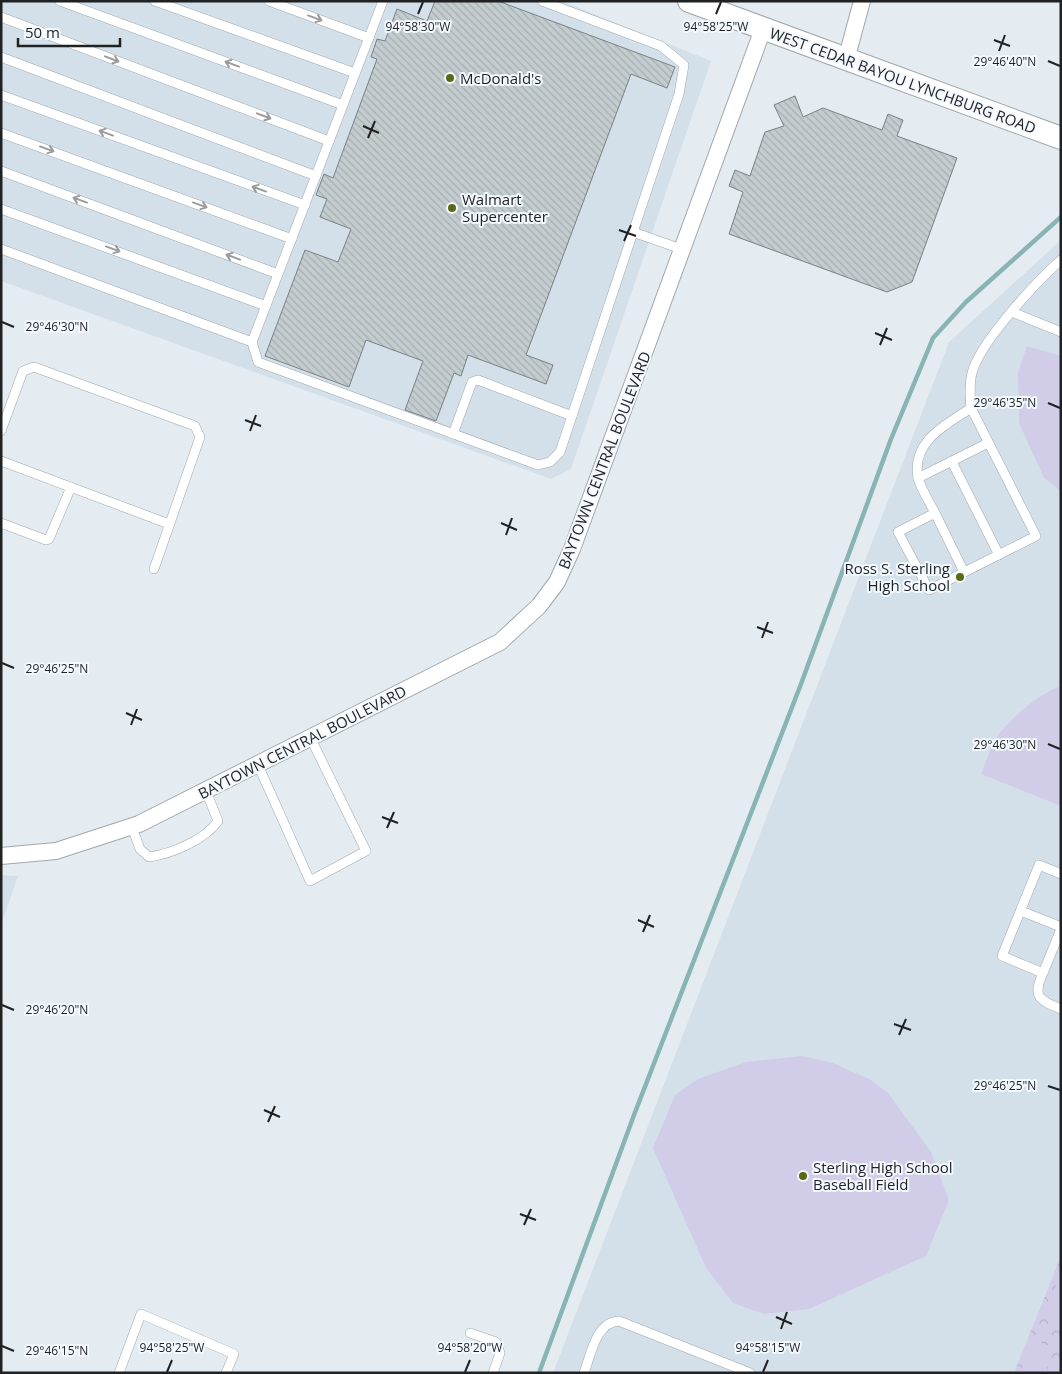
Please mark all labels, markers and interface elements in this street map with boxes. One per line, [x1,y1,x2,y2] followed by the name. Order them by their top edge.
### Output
[307,14,322,23] one-way arrow
[18,15,120,47] scale bar
[386,18,450,35] text: 94°58'30"W
[684,18,748,35] text: 94°58'25"W
[25,22,60,42] text: 50 m
[767,22,1039,138] street label: WEST CEDAR BAYOU LYNCHBURG ROAD
[974,53,1036,70] text: 29°46'40"N
[104,55,120,64] one-way arrow
[224,59,240,68] one-way arrow
[460,68,542,88] place label: McDonald's
[444,72,456,84] marker: McDonald's
[257,113,272,122] one-way arrow
[99,128,114,137] one-way arrow
[39,145,54,154] one-way arrow
[252,184,267,193] one-way arrow
[462,189,548,226] place label: Walmart Supercenter
[73,195,89,204] one-way arrow
[191,201,207,210] one-way arrow
[446,202,458,214] marker: Walmart Supercenter
[105,245,120,254] one-way arrow
[226,252,241,261] one-way arrow
[26,318,88,335] text: 29°46'30"N
[553,348,655,572] street label: BAYTOWN CENTRAL BOULEVARD
[974,394,1036,411] text: 29°46'35"N
[844,558,950,595] place label: Ross S. Sterling High School
[954,571,966,583] marker: Ross S. Sterling High School
[26,660,88,677] text: 29°46'25"N
[194,681,410,803] street label: BAYTOWN CENTRAL BOULEVARD
[974,736,1036,753] text: 29°46'30"N
[26,1001,88,1018] text: 29°46'20"N
[974,1077,1036,1094] text: 29°46'25"N
[813,1157,952,1194] place label: Sterling High School Baseball Field
[797,1170,809,1182] marker: Sterling High School Baseball Field
[140,1339,204,1356] text: 94°58'25"W
[438,1339,502,1356] text: 94°58'20"W
[736,1339,800,1356] text: 94°58'15"W
[26,1342,88,1359] text: 29°46'15"N

